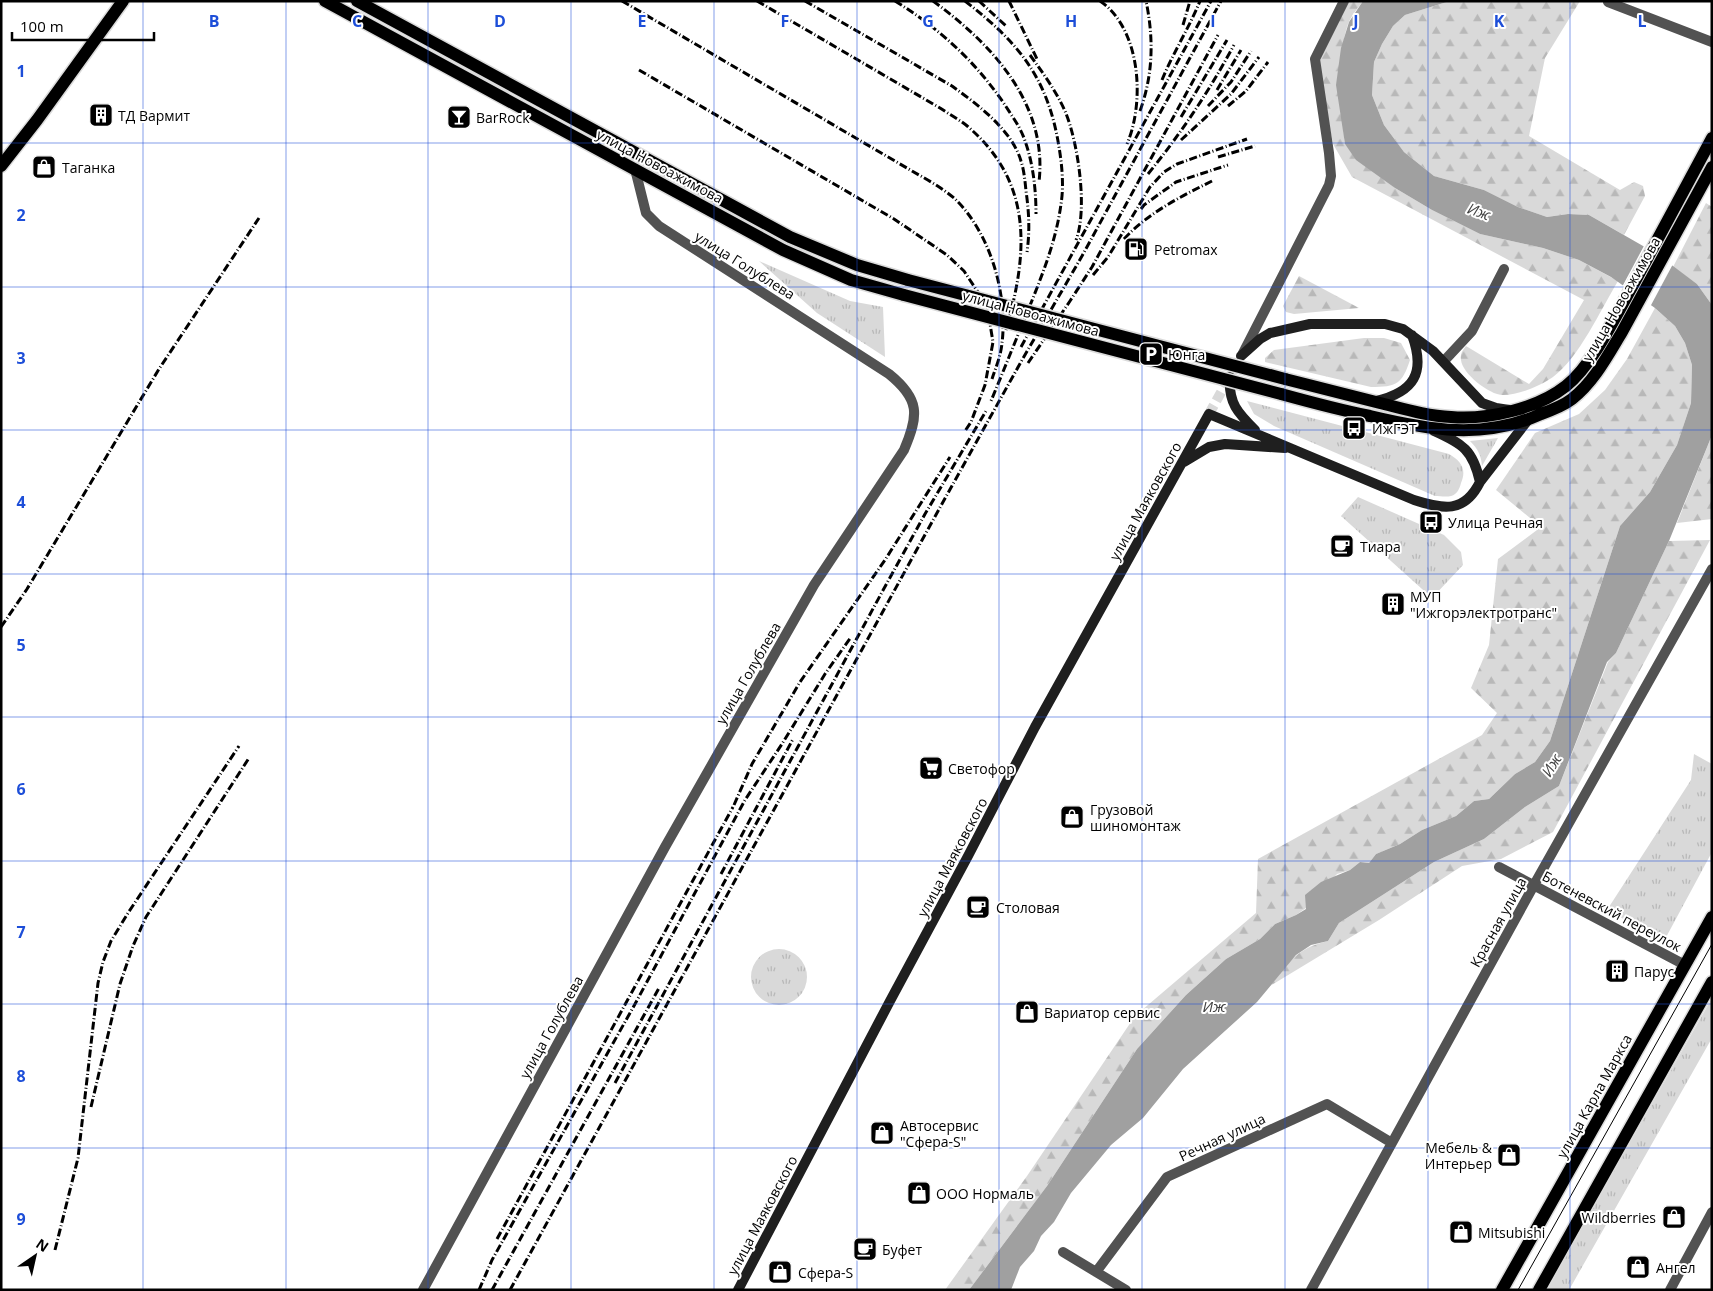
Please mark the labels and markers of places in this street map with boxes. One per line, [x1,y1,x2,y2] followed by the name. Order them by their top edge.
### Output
[88,102,114,128] building icon: ТД Вармит
[446,104,472,130] bar icon: BarRock
[118,106,190,125] place label: ТД Вармит
[476,108,530,127] place label: BarRock
[31,154,57,180] shop icon: Таганка
[62,158,115,177] place label: Таганка
[1123,236,1149,262] fuel station icon: Petromax
[1154,240,1218,259] place label: Petromax
[1138,341,1164,367] parking icon: Юнга
[1168,345,1205,364] place label: Юнга
[1341,415,1367,441] bus stop icon: ИжГЭТ
[1372,419,1417,438] place label: ИжГЭТ
[1418,509,1444,535] bus stop icon: Улица Речная
[1448,513,1543,532] place label: Улица Речная
[1329,533,1355,559] cafe icon: Тиара
[1360,537,1401,556] place label: Тиара
[1410,587,1557,622] place label: МУП "Ижгорэлектротранс"
[1380,591,1406,617] building icon: МУП "Ижгорэлектротранс"
[918,755,944,781] supermarket icon: Светофор
[948,759,1015,778] place label: Светофор
[1090,800,1182,835] place label: Грузовой шиномонтаж
[1059,804,1085,830] shop icon: Грузовой шиномонтаж
[965,894,991,920] cafe icon: Столовая
[996,898,1060,917] place label: Столовая
[1604,958,1630,984] building icon: Парус
[1634,962,1675,981] place label: Парус
[1014,999,1040,1025] shop icon: Вариатор сервис
[1044,1003,1160,1022] place label: Вариатор сервис
[900,1116,979,1151] place label: Автосервис "Сфера-S"
[869,1120,895,1146] shop icon: Автосервис "Сфера-S"
[1425,1138,1493,1173] place label: Мебель & Интерьер
[1496,1142,1522,1168] shop icon: Мебель & Интерьер
[906,1180,932,1206] shop icon: ООО Нормаль
[936,1184,1034,1203] place label: ООО Нормаль
[1661,1204,1687,1230] shop icon: Wildberries
[1582,1208,1656,1227] place label: Wildberries
[1448,1219,1474,1245] shop icon: Mitsubishi
[1478,1223,1545,1242] place label: Mitsubishi
[852,1236,878,1262] cafe icon: Буфет
[882,1240,922,1259] place label: Буфет
[1625,1254,1651,1280] shop icon: Ангел
[1656,1258,1696,1277] place label: Ангел
[767,1259,793,1285] shop icon: Сфера-S
[798,1263,853,1282] place label: Сфера-S

